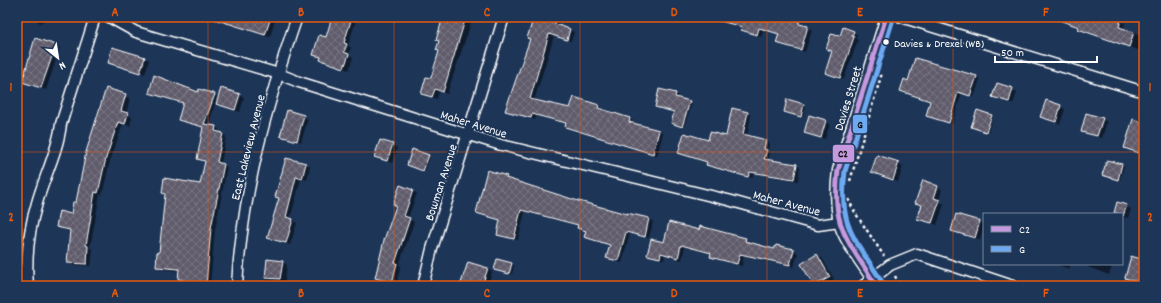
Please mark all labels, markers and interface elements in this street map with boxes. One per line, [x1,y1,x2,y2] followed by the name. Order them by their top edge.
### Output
[111,4,119,23] text: A
[298,4,304,23] text: B
[484,4,491,23] text: C
[671,4,678,23] text: D
[857,4,864,23] text: E
[1043,4,1049,23] text: F
[894,36,984,53] place label: Davies & Drexel (WB)
[881,37,891,47] marker: Davies & Drexel (WB)
[38,38,78,78] north arrow
[995,38,1097,64] scale bar
[1001,45,1024,62] text: 50 m
[55,57,68,73] text: N
[831,64,868,133] street label: Davies Street
[10,79,13,98] text: 1
[1149,79,1152,98] text: 1
[227,93,272,202] street label: East Lakeview Avenue
[438,106,509,145] street label: Maher Avenue
[852,114,868,134] line badge: G
[857,118,863,134] text: G
[421,142,464,224] street label: Bowman Avenue
[832,144,855,163] line badge: C2
[838,147,848,163] text: C2
[751,186,822,223] street label: Maher Avenue
[8,209,14,228] text: 2
[1147,209,1153,228] text: 2
[983,213,1123,265] legend
[1019,222,1030,239] text: C2
[1019,242,1025,259] text: G
[111,285,119,303] text: A
[298,285,304,303] text: B
[484,285,491,303] text: C
[671,285,678,303] text: D
[857,285,864,303] text: E
[1043,285,1049,303] text: F

